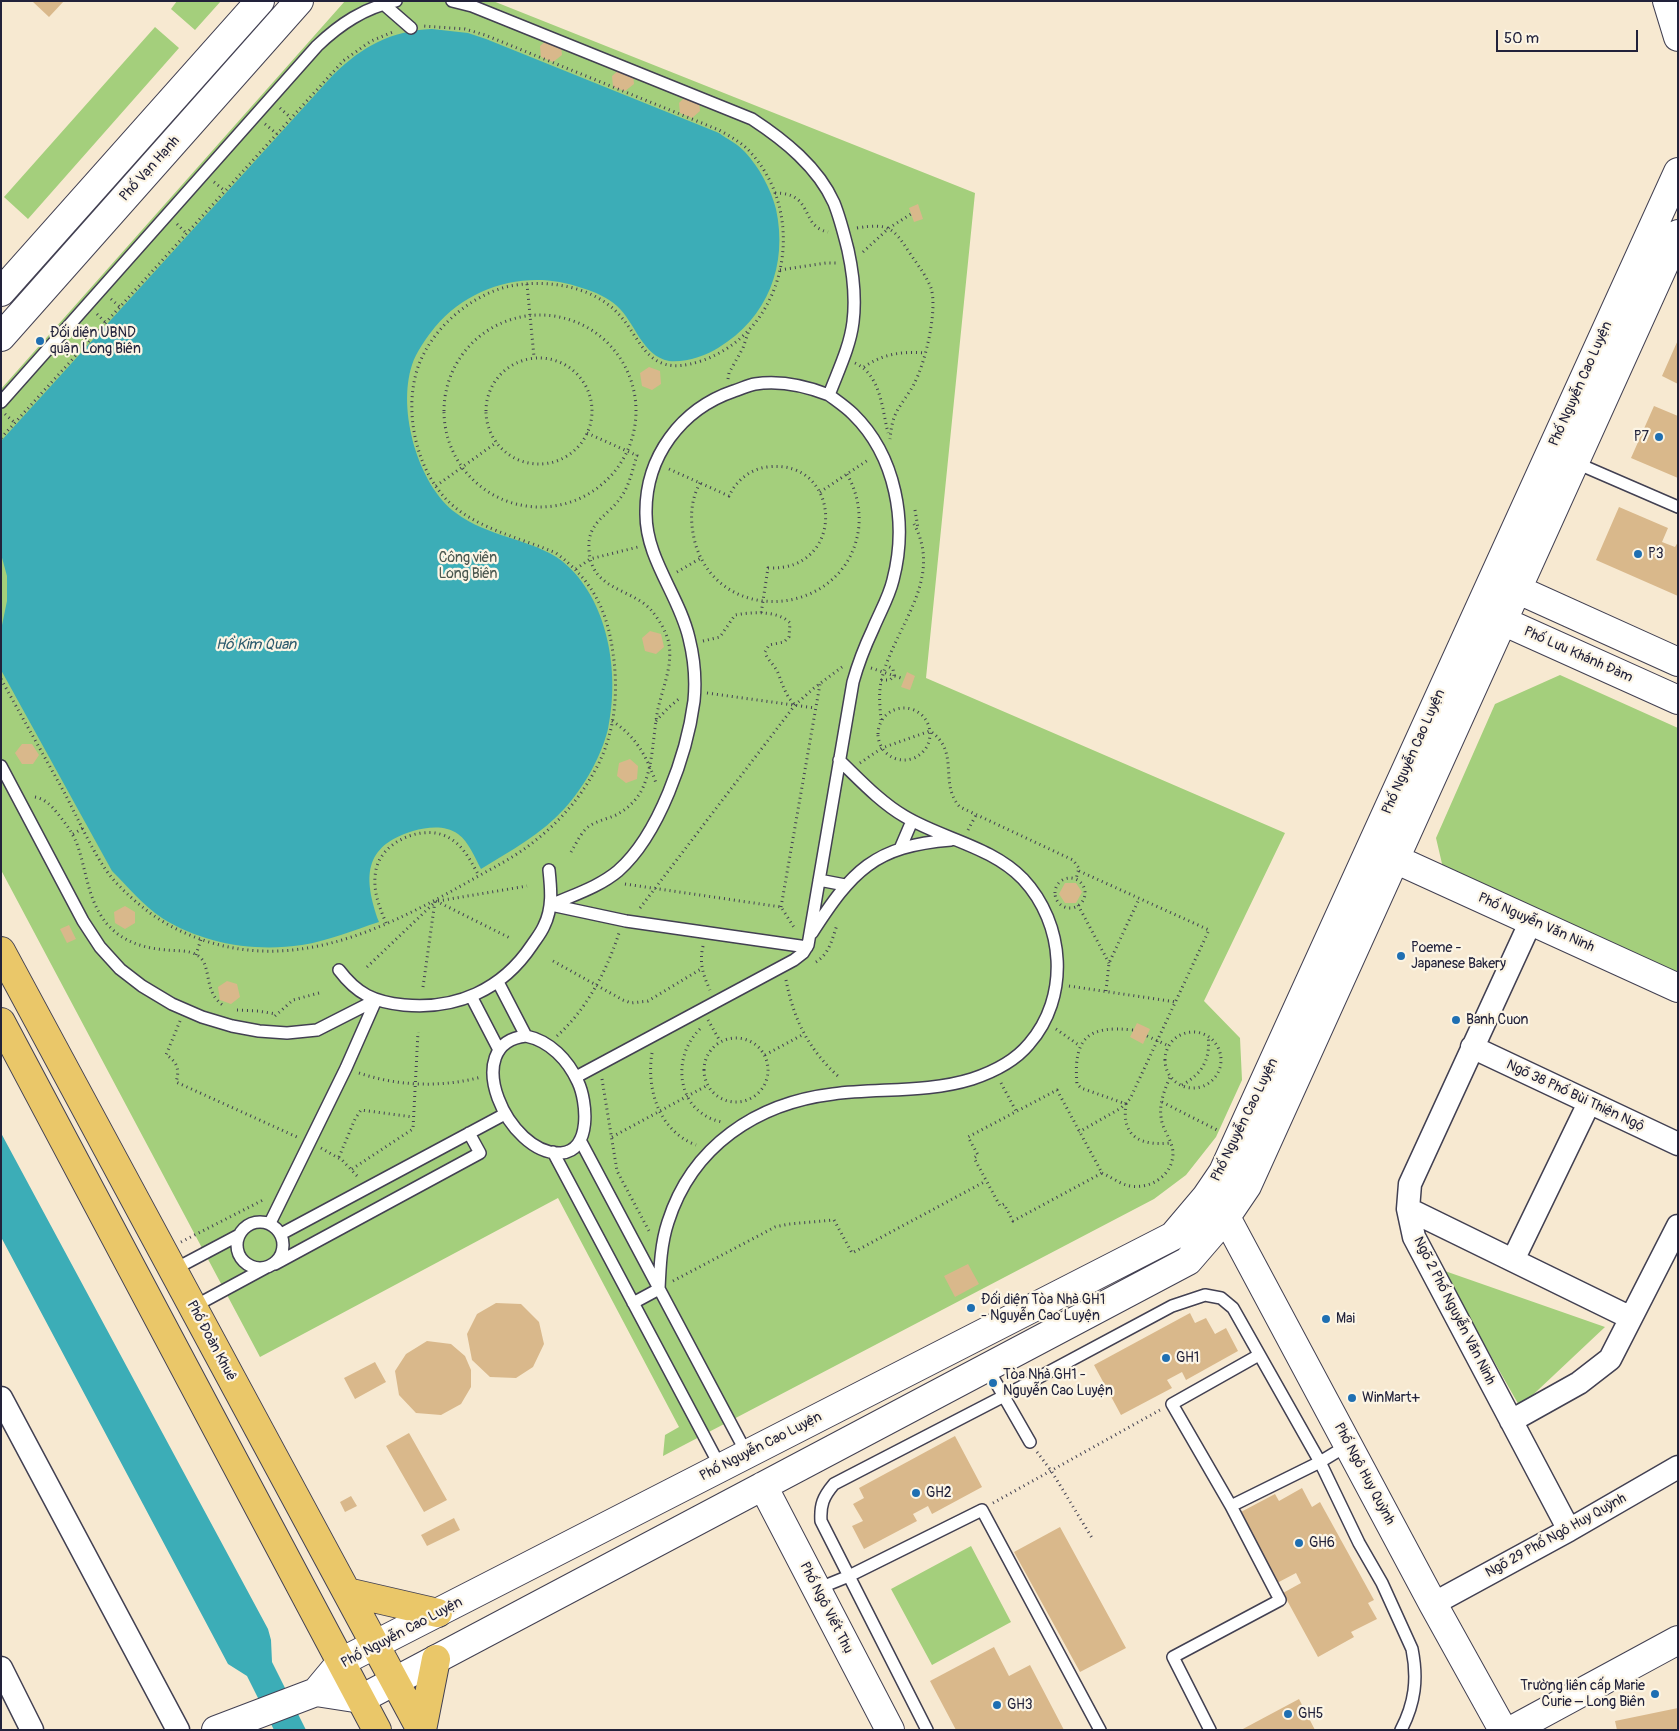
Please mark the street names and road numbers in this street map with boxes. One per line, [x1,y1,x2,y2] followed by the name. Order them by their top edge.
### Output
[116,133,184,205] street label: Phố Vạn Hạnh
[1546,319,1616,449] street label: Phố Nguyễn Cao Luyện
[1521,623,1635,687] street label: Phố Lưu Khánh Đàm
[1379,687,1449,817] street label: Phố Nguyễn Cao Luyện
[1475,890,1597,956] street label: Phố Nguyễn Văn Ninh
[1208,1056,1282,1184] street label: Phố Nguyễn Cao Luyện
[1503,1057,1647,1135] street label: Ngõ 38 Phố Bùi Thiện Ngộ
[1409,1234,1499,1388] street label: Ngõ 2 Phố Nguyễn Văn Ninh
[183,1298,239,1384] street label: Phố Đoàn Khuê
[697,1409,825,1485] street label: Phố Nguyễn Cao Luyện
[1330,1420,1398,1528] street label: Phố Ngô Huy Quỳnh
[1483,1490,1629,1582] street label: Ngõ 29 Phố Ngô Huy Quỳnh
[796,1559,856,1657] street label: Phố Ngô Viết Thụ
[339,1594,465,1672] street label: Phố Nguyễn Cao Luyện

